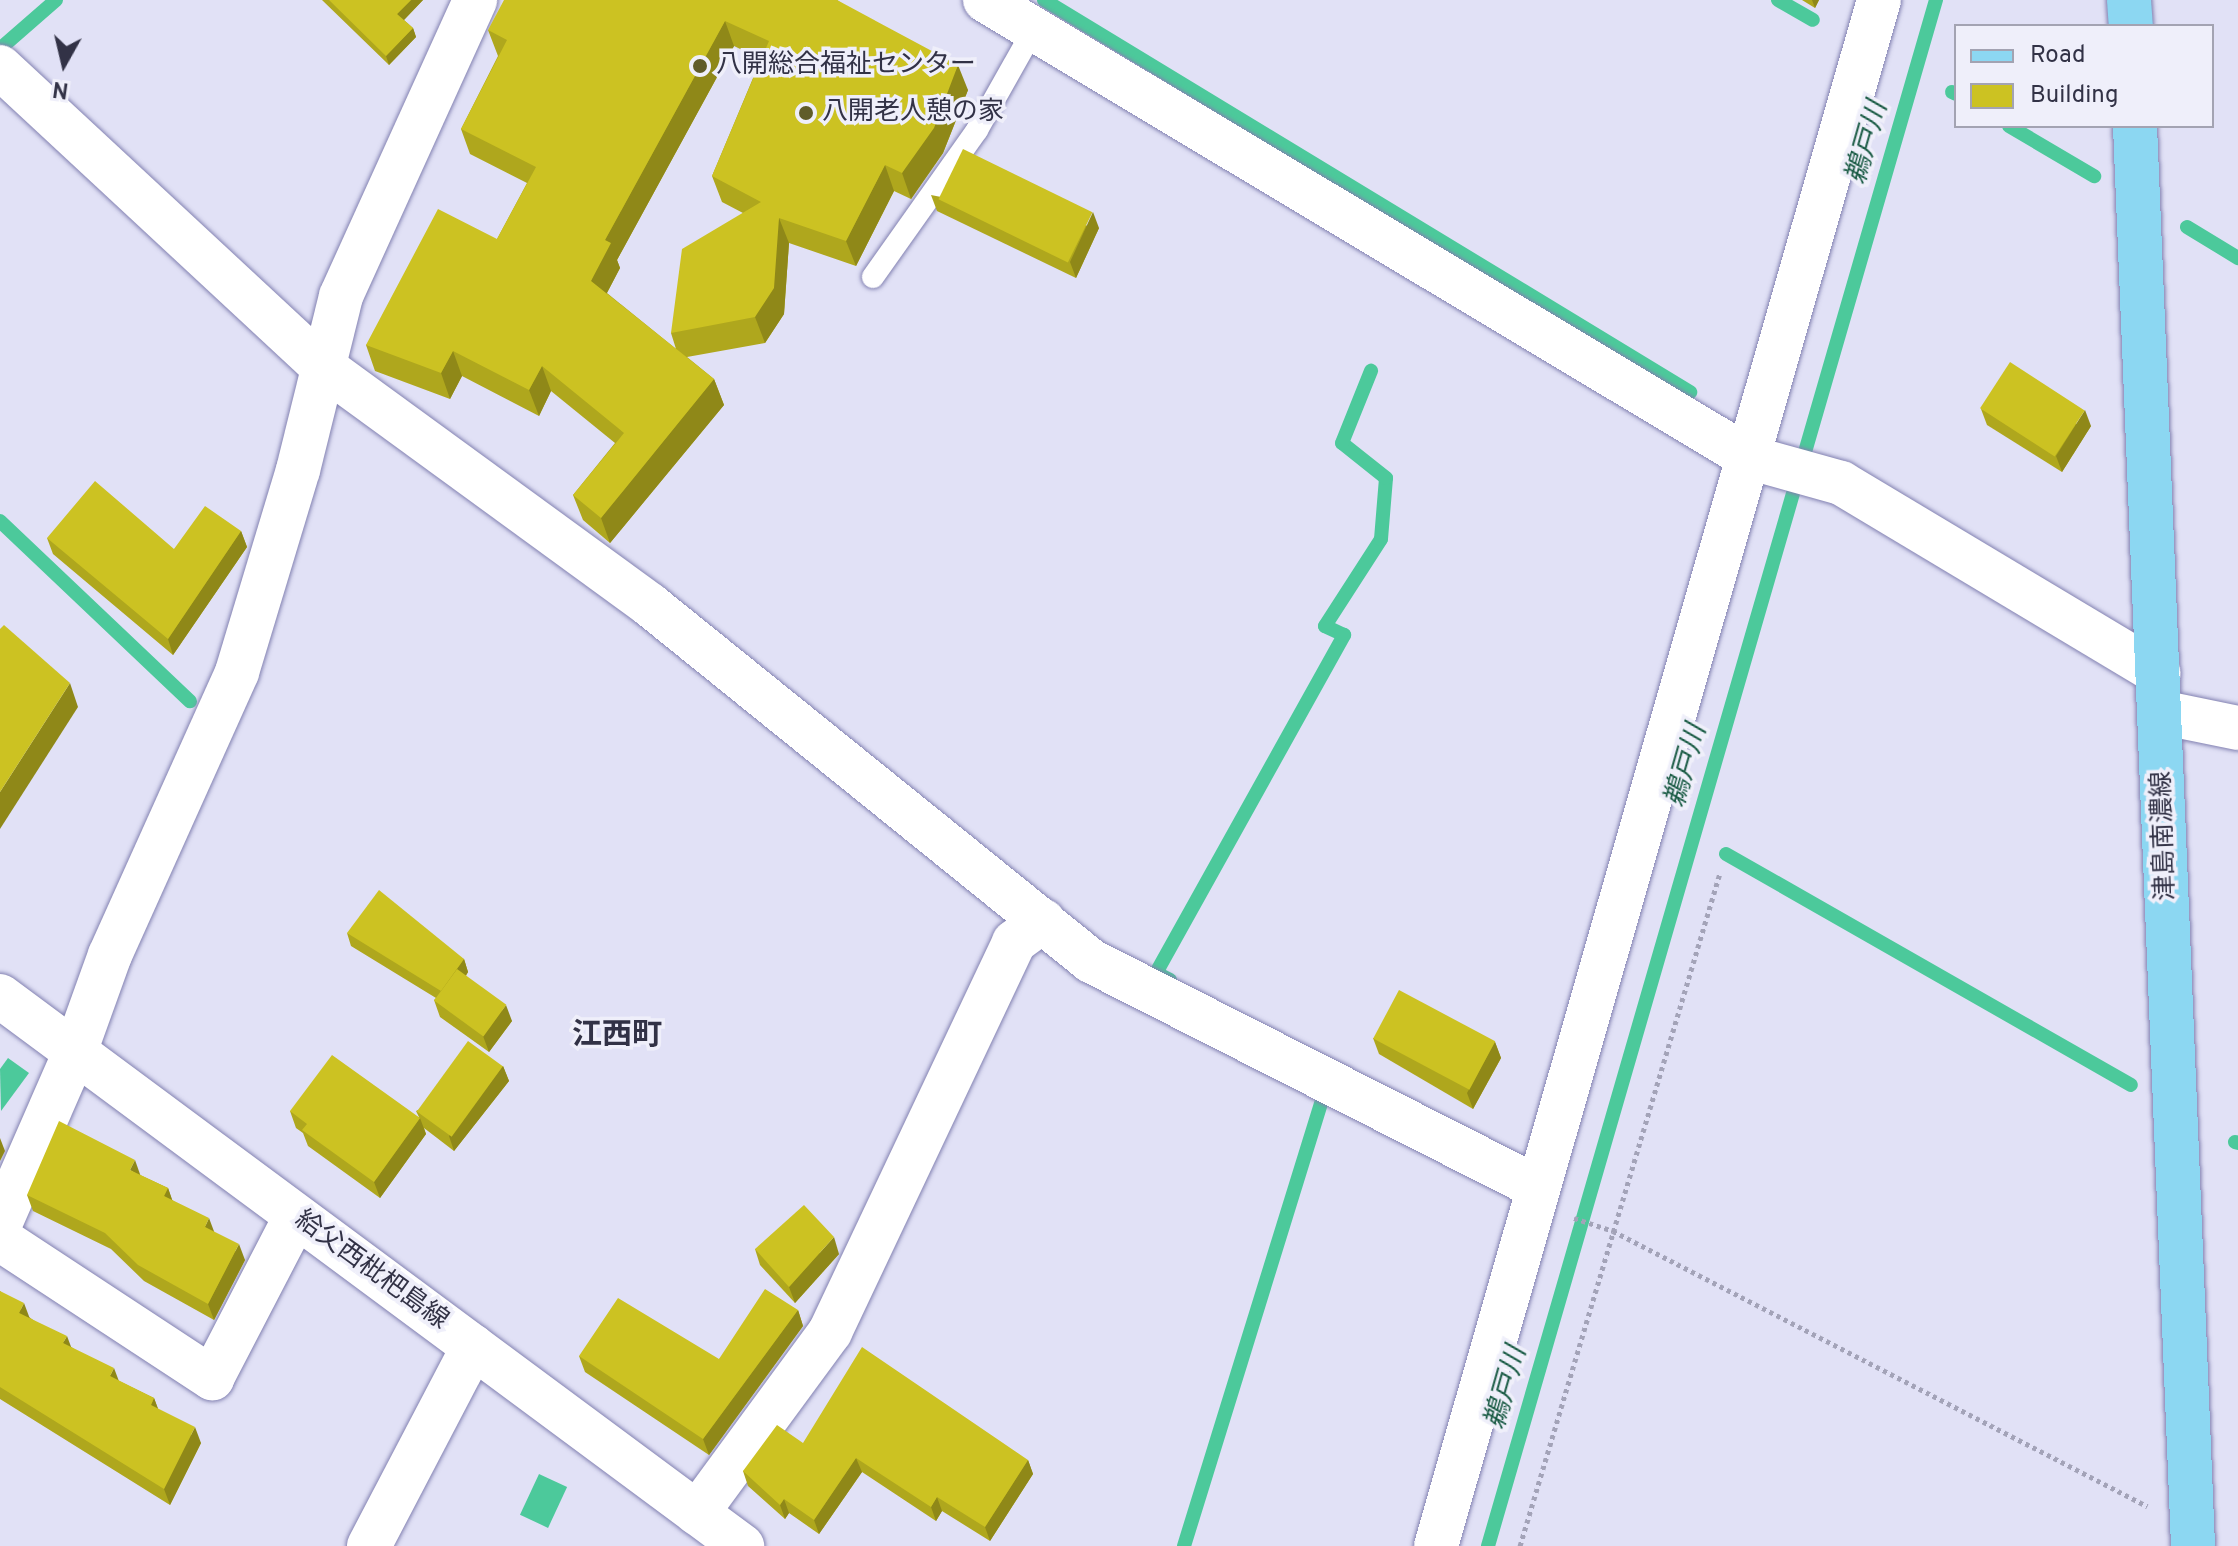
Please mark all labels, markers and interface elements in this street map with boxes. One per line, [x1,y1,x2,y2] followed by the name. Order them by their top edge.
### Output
[24,24,104,104] north arrow
[1954,24,2214,128] legend
[2030,41,2086,71] text: Road
[716,50,976,82] place label: 八開総合福祉センター
[691,57,709,75] marker: 八開総合福祉センター
[51,74,70,103] text: N
[2030,81,2119,111] text: Building
[822,97,1004,129] place label: 八開老人憩の家
[1840,98,1896,188] water label: 鵜戸川
[797,104,815,122] marker: 八開老人憩の家
[1659,721,1715,811] water label: 鵜戸川
[2147,770,2183,902] street label: 津島南濃線
[572,1019,662,1055] district label: 江西町
[288,1205,454,1337] street label: 給父西枇杷島線
[1479,1343,1535,1433] water label: 鵜戸川

